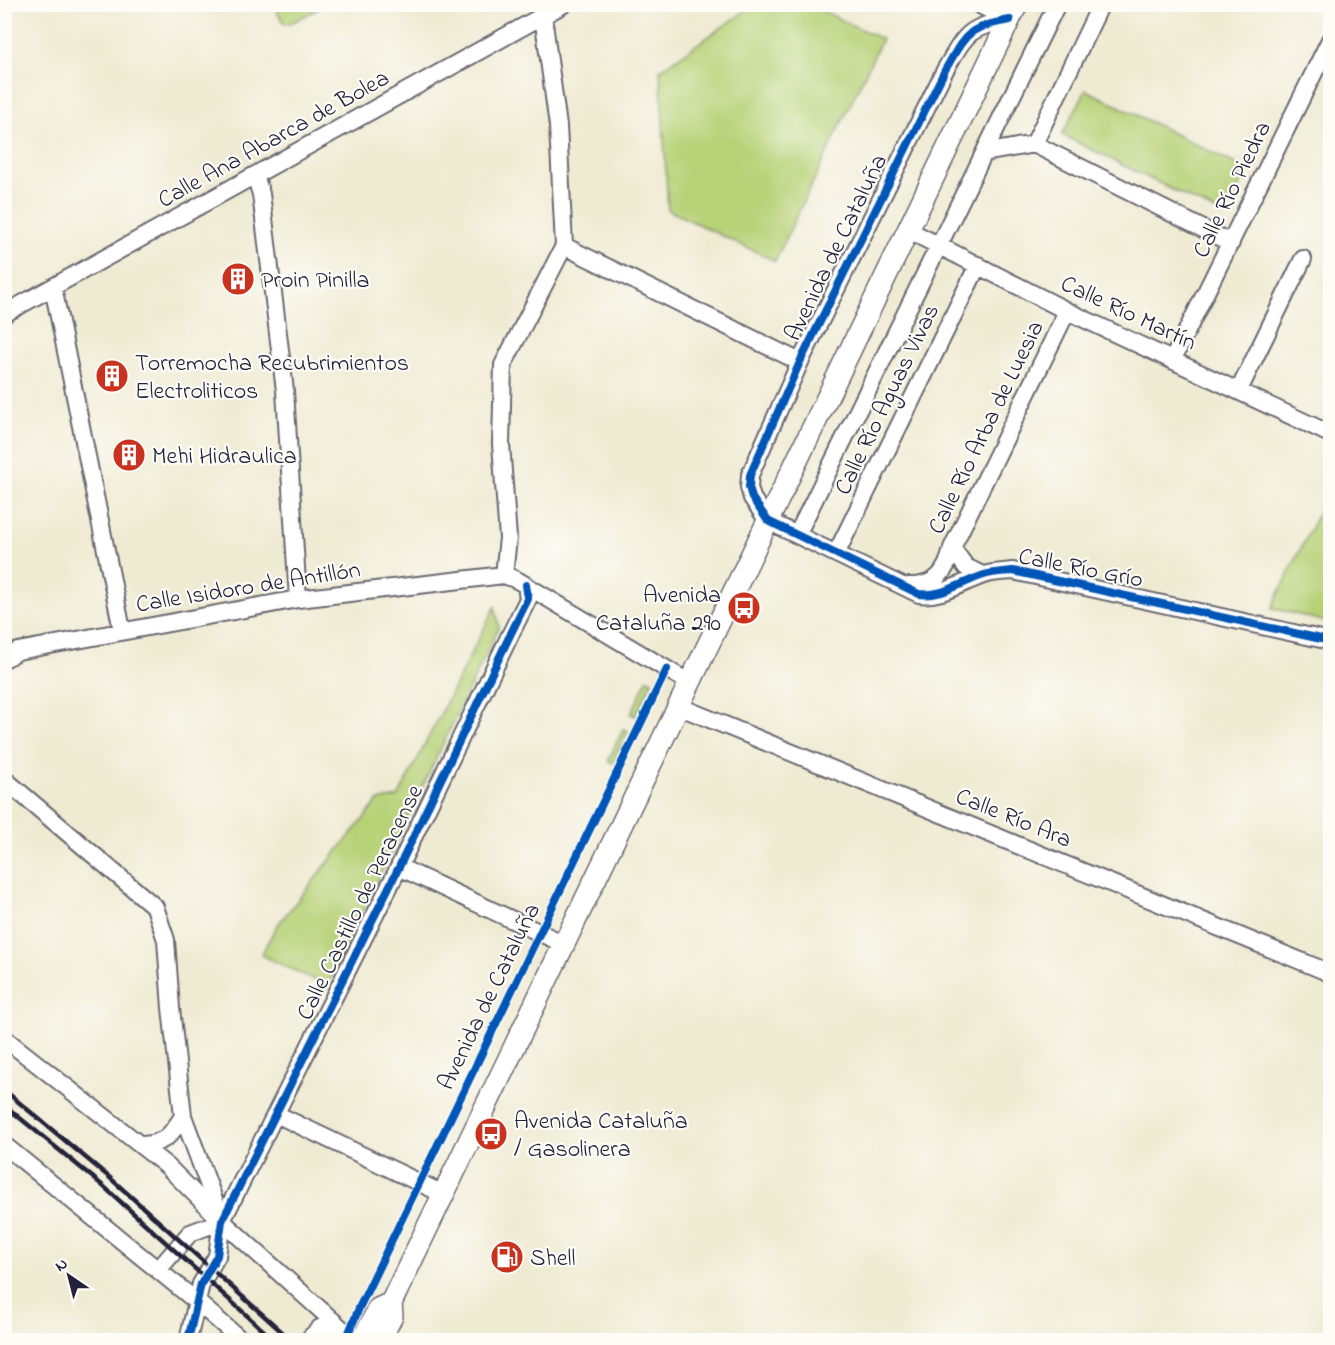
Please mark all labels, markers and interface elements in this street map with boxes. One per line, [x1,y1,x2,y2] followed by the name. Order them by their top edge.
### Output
[152,62,396,218] street label: Calle Ana Abarca de Bolea
[1185,116,1282,264] street label: Calle Río Piedra
[777,149,898,347] street label: Avenida de Cataluña
[220,261,256,297] building icon: Proin Pinilla
[261,264,369,299] place label: Proin Pinilla
[1054,268,1202,361] street label: Calle Río Martín
[827,299,950,502] street label: Calle Río Aguas Vivas
[920,315,1054,541] street label: Calle Río Arba de Luesia
[135,347,409,410] place label: Torremocha Recubrimientos Electroliticos
[94,358,130,394] building icon: Torremocha Recubrimientos Electroliticos
[111,437,147,473] building icon: Mehi Hidraulica
[152,440,297,475] place label: Mehi Hidraulica
[1015,540,1146,599] street label: Calle Río Grío
[134,553,363,623] street label: Calle Isidoro de Antillón
[596,579,721,642] place label: Avenida Cataluña 290
[726,590,762,626] bus stop icon: Avenida Cataluña 290
[289,779,434,1027] street label: Calle Castillo de Peracense
[950,780,1076,858] street label: Calle Río Ara
[430,898,551,1096] street label: Avenida de Cataluña
[514,1105,688,1168] place label: Avenida Cataluña / Gasolinera
[473,1116,509,1152] bus stop icon: Avenida Cataluña / Gasolinera
[489,1239,525,1275] fuel station icon: Shell
[530,1242,576,1277] place label: Shell
[39,1246,99,1306] north arrow
[50,1252,73,1278] text: N

